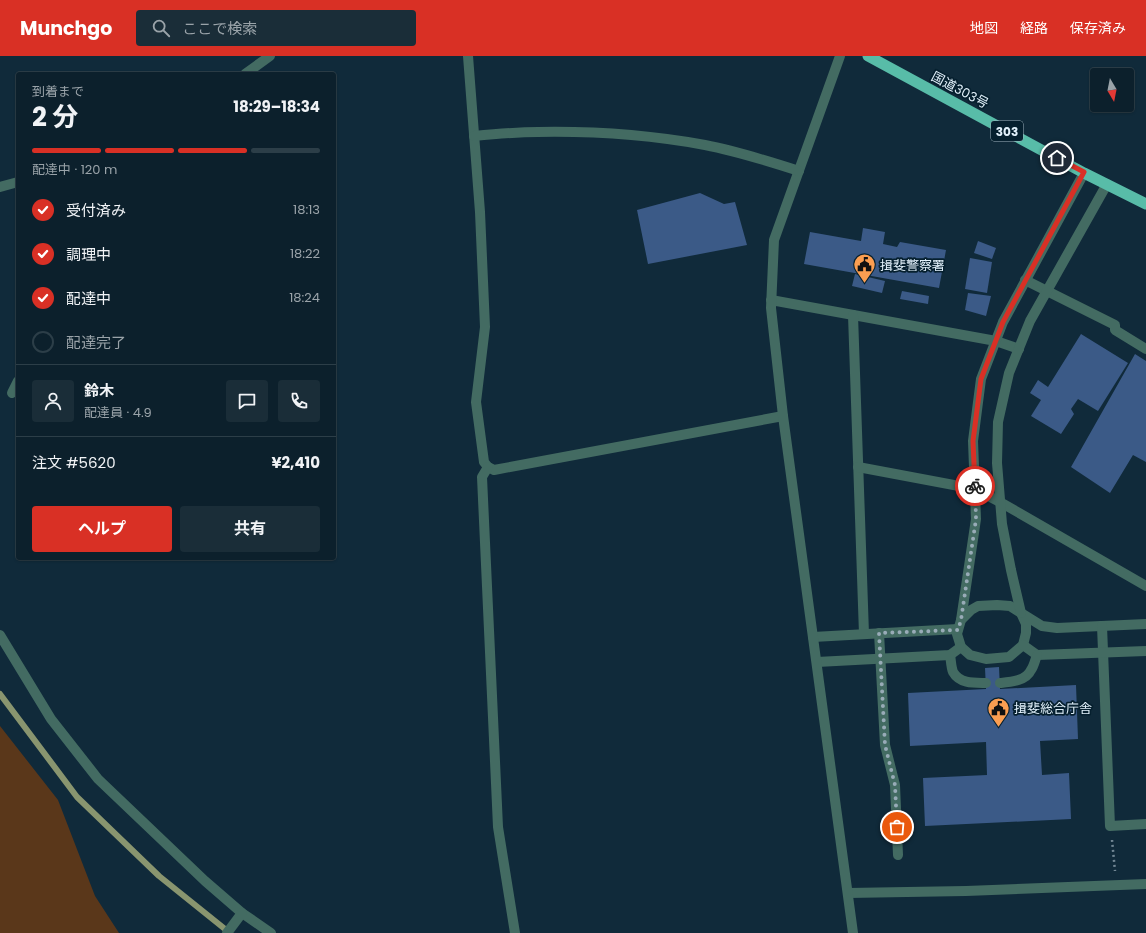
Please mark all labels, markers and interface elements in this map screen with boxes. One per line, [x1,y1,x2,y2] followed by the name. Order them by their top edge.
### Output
[136,10,416,46] search box
[20,15,112,42] text: Munchgo
[150,17,172,39] icon: search
[182,18,257,39] text: ここで検索
[970,18,998,38] text: 地図
[1020,18,1048,38] text: 経路
[1070,18,1126,38] text: 保存済み
[928,67,992,113] street label: 国道303号
[1090,68,1134,112] north arrow
[1090,68,1134,112] map controls
[32,82,84,101] text: 到着まで
[233,96,320,117] text: 18:29–18:34
[32,99,78,135] text: 2 分
[991,121,1023,141] road number: 303
[1040,141,1074,175] pin
[1046,147,1068,169] icon: home
[32,160,117,179] text: 配達中 · 120 m
[32,199,54,221] icon: check
[66,200,126,221] text: 受付済み
[293,200,320,219] text: 18:13
[32,243,54,265] icon: check
[66,244,111,265] text: 調理中
[290,244,320,263] text: 18:22
[852,252,878,285] public building icon: 揖斐警察署
[880,256,945,275] place label: 揖斐警察署
[32,287,54,309] icon: check
[66,288,111,309] text: 配達中
[289,288,320,307] text: 18:24
[66,332,126,353] text: 配達完了
[32,380,74,422] button: person
[84,380,114,401] text: 鈴木
[226,380,268,422] button: chat
[278,380,320,422] button: phone
[84,403,152,422] text: 配達員 · 4.9
[32,452,116,473] text: 注文 #5620
[271,452,320,473] text: ¥2,410
[955,466,995,506] courier
[964,475,986,497] icon: bike
[32,506,172,552] button: ヘルプ
[180,506,320,552] button: 共有
[986,695,1012,728] public building icon: 揖斐総合庁舎
[1014,699,1092,718] place label: 揖斐総合庁舎
[880,810,914,844] pin
[886,816,908,838] icon: bag

